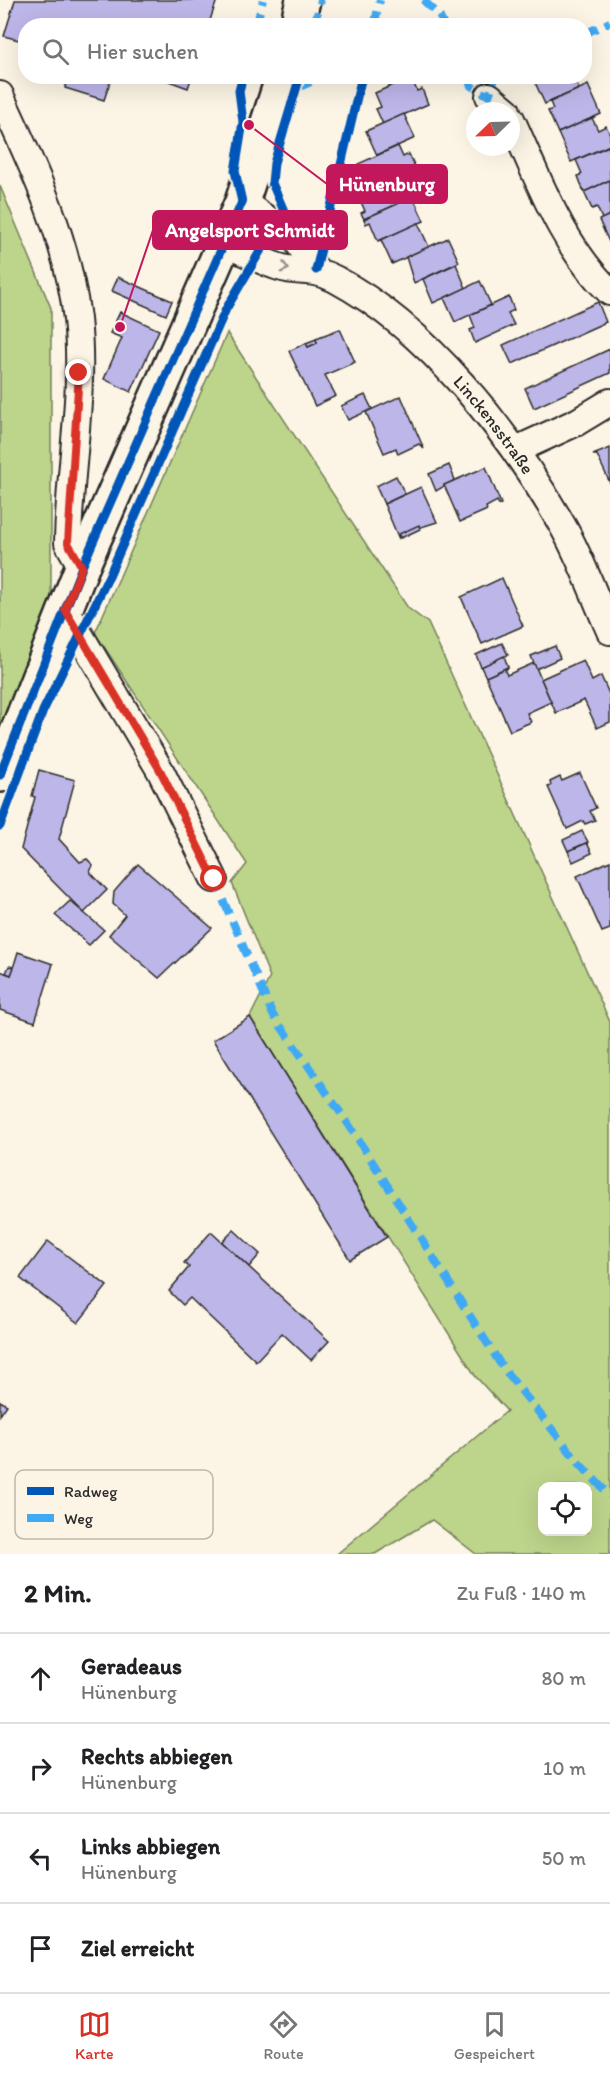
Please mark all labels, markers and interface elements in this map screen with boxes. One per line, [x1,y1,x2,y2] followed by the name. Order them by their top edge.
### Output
[18,18,592,84] search box
[39,35,72,68] icon: search
[87,38,198,65] text: Hier suchen
[466,102,520,156] north arrow
[327,165,447,203] callout: Hünenburg
[339,172,436,197] text: Hünenburg
[153,211,347,249] callout: Angelsport Schmidt
[164,218,335,243] text: Angelsport Schmidt
[280,260,290,273] one-way arrow
[65,359,91,385] route end
[449,371,539,478] street label: Linckensstraße
[200,865,226,891] route start
[15,1470,213,1539] legend
[64,1482,118,1501] text: Radweg
[538,1482,592,1536] map controls
[538,1482,592,1536] button: locate
[64,1509,94,1528] text: Weg
[24,1577,92,1609] text: 2 Min.
[457,1581,586,1605] text: Zu Fuß · 140 m
[81,1653,182,1680] text: Geradeaus
[24,1662,57,1695] icon: ahead
[541,1666,586,1690] text: 80 m
[81,1680,177,1704] text: Hünenburg
[81,1743,233,1770] text: Rechts abbiegen
[24,1752,57,1785] icon: right
[543,1756,586,1780] text: 10 m
[81,1770,177,1794] text: Hünenburg
[81,1833,220,1860] text: Links abbiegen
[24,1842,57,1875] icon: left
[542,1846,586,1870] text: 50 m
[81,1860,177,1884] text: Hünenburg
[24,1932,57,1965] icon: arrive
[81,1935,194,1962] text: Ziel erreicht
[75,2008,114,2063] tab: Karte
[264,2008,304,2063] tab: Route
[454,2008,535,2063] tab: Gespeichert

